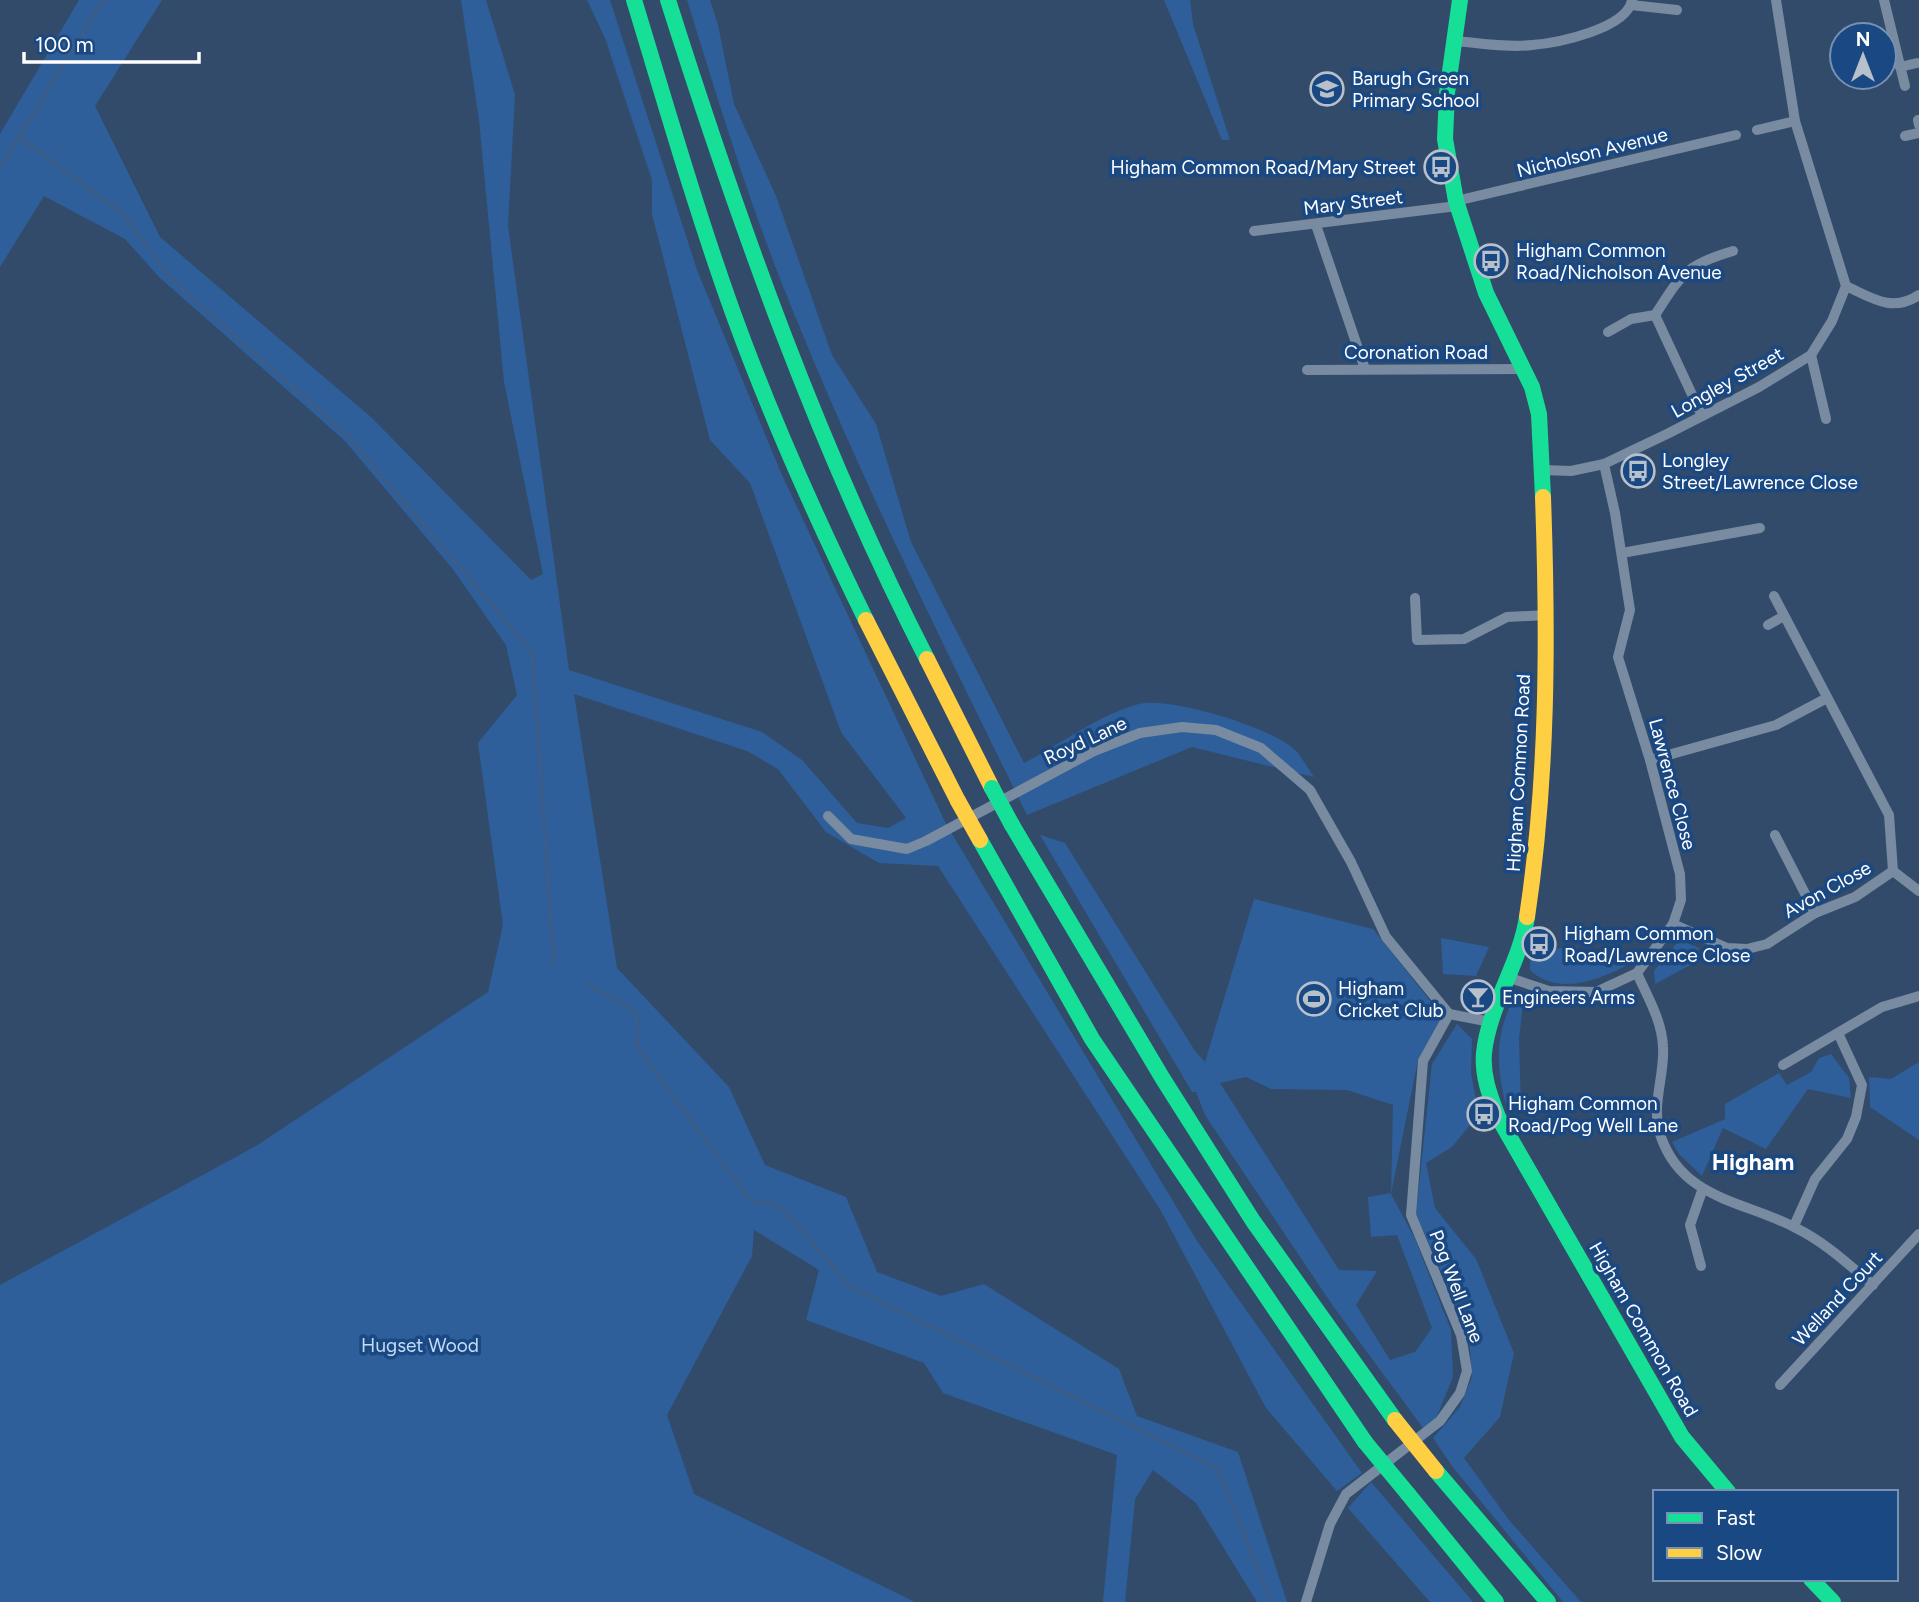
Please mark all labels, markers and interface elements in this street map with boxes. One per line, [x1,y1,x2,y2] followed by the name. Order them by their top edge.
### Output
[24,21,200,65] scale bar
[1828,21,1898,91] north arrow
[1856,28,1870,51] text: N
[35,32,94,57] text: 100 m
[1352,67,1480,112] place label: Barugh Green Primary School
[1308,70,1346,108] school or university icon: Barugh Green Primary School
[1514,123,1670,182] street label: Nicholson Avenue
[1422,148,1460,186] bus stop icon: Higham Common Road/Mary Street
[1110,156,1416,179] place label: Higham Common Road/Mary Street
[1302,185,1404,220] street label: Mary Street
[1516,239,1722,284] place label: Higham Common Road/Nicholson Avenue
[1472,242,1510,280] bus stop icon: Higham Common Road/Nicholson Avenue
[1344,341,1488,364] street label: Coronation Road
[1667,342,1787,423] street label: Longley Street
[1662,449,1858,494] place label: Longley Street/Lawrence Close
[1619,452,1657,490] bus stop icon: Longley Street/Lawrence Close
[1502,674,1535,873] street label: Higham Common Road
[1040,711,1130,770] street label: Royd Lane
[1644,716,1701,852] street label: Lawrence Close
[1779,856,1875,923] street label: Avon Close
[1564,922,1750,967] place label: Higham Common Road/Lawrence Close
[1520,925,1558,963] bus stop icon: Higham Common Road/Lawrence Close
[1338,977,1444,1022] place label: Higham Cricket Club
[1459,978,1497,1016] bar icon: Engineers Arms
[1295,980,1333,1018] sports icon: Higham Cricket Club
[1502,986,1635,1009] place label: Engineers Arms
[1508,1092,1678,1137] place label: Higham Common Road/Pog Well Lane
[1465,1095,1503,1133] bus stop icon: Higham Common Road/Pog Well Lane
[1712,1148,1794,1176] district label: Higham
[1424,1226,1489,1346] street label: Pog Well Lane
[1584,1238,1703,1421] street label: Higham Common Road
[1788,1246,1887,1351] street label: Welland Court
[361,1334,479,1357] park label: Hugset Wood
[1653,1490,1898,1581] legend
[1716,1505,1756,1530] text: Fast
[1716,1540,1762,1565] text: Slow

